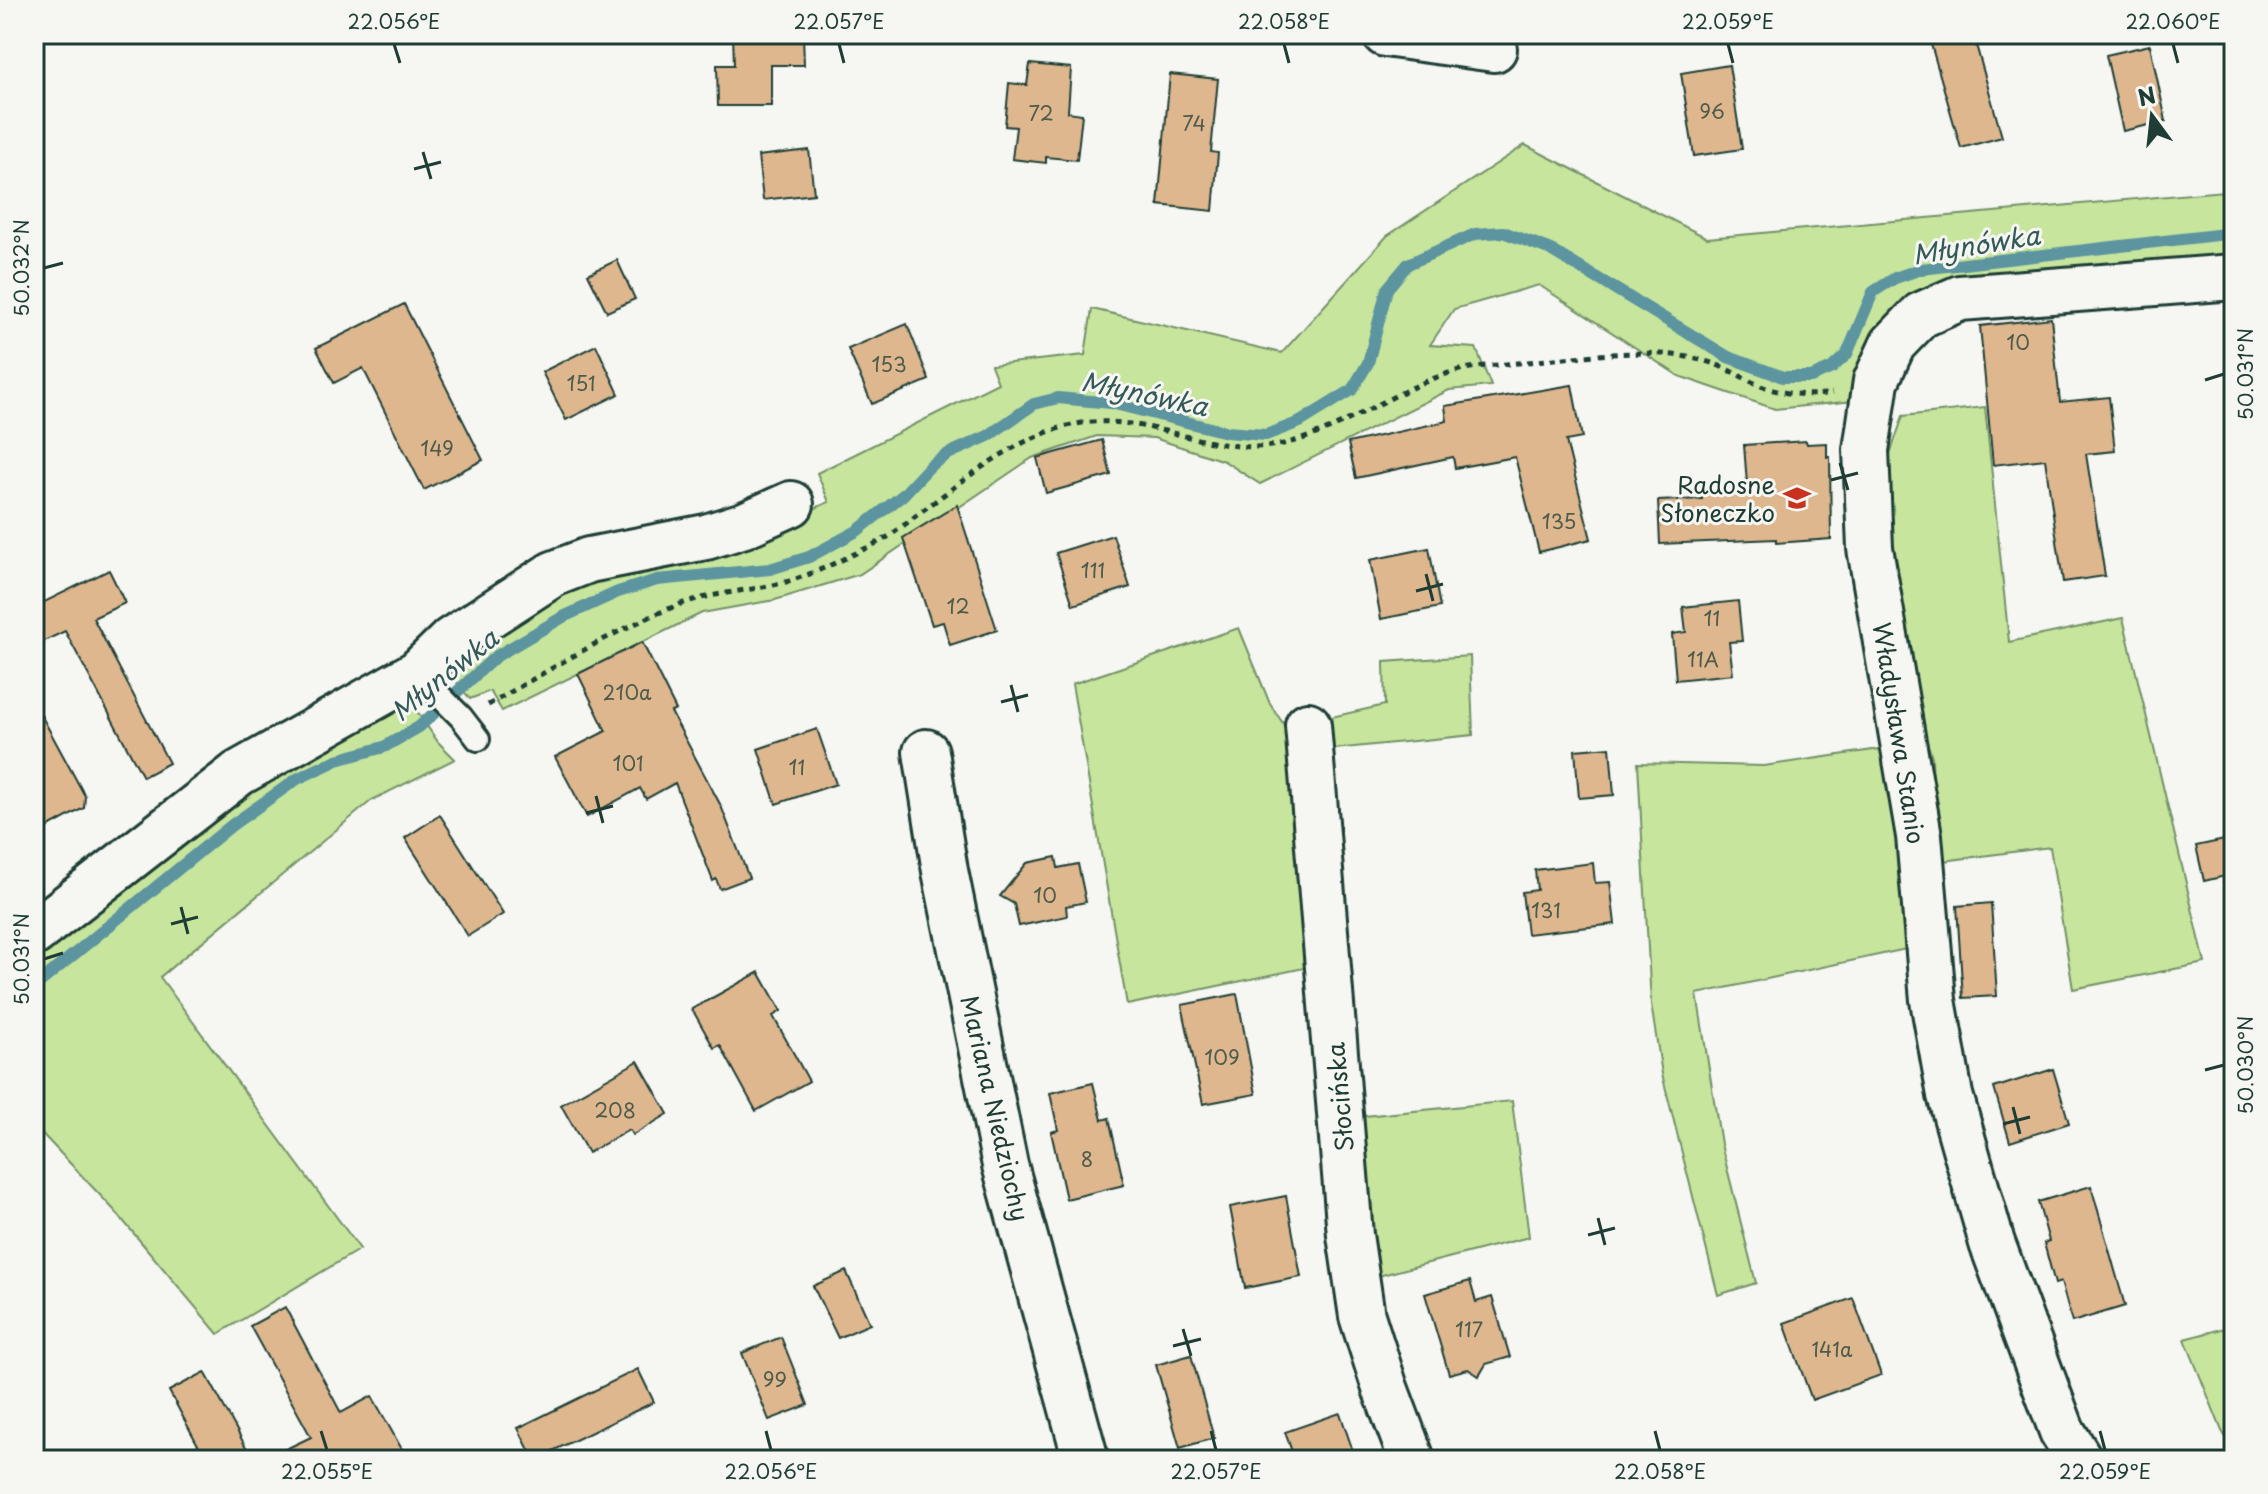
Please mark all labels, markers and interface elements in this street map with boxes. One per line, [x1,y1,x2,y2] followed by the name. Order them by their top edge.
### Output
[348,6,440,36] text: 22.056°E
[793,6,885,36] text: 22.057°E
[1238,6,1330,36] text: 22.058°E
[1682,6,1774,36] text: 22.059°E
[2125,6,2221,36] text: 22.060°E
[2112,76,2192,156] north arrow
[2134,77,2159,113] text: N
[1699,96,1725,126] house number: 96
[1028,98,1054,128] house number: 72
[1182,108,1206,138] house number: 74
[1909,215,2043,273] water label: Młynówka
[6,219,36,317] text: 50.032°N
[2006,327,2030,357] house number: 10
[2230,328,2260,420] text: 50.031°N
[871,349,907,379] house number: 153
[1078,361,1213,426] water label: Młynówka
[567,368,595,398] house number: 151
[420,433,454,463] house number: 149
[1660,466,1775,530] place label: Radosne Słoneczko
[1782,483,1812,513] school or university icon: Radosne Słoneczko
[1542,506,1576,536] house number: 135
[1081,555,1105,585] house number: 111
[946,591,970,621] house number: 12
[1704,603,1720,633] house number: 11
[382,618,507,730] water label: Młynówka
[1865,620,1935,846] street label: Władysława Stanio
[1687,644,1719,674] house number: 11A
[603,677,652,707] house number: 210a
[612,748,644,778] house number: 101
[789,752,805,782] house number: 11
[1033,880,1057,910] house number: 10
[1531,895,1561,925] house number: 131
[6,913,36,1005] text: 50.031°N
[953,992,1039,1224] street label: Mariana Niedziochy
[2230,1016,2260,1114] text: 50.030°N
[1316,1041,1362,1153] street label: Słocińska
[1204,1042,1240,1072] house number: 109
[594,1095,636,1125] house number: 208
[1081,1144,1093,1174] house number: 8
[1455,1314,1483,1344] house number: 117
[1811,1334,1853,1364] house number: 141a
[763,1364,787,1394] house number: 99
[281,1456,373,1486] text: 22.055°E
[725,1456,817,1486] text: 22.056°E
[1170,1456,1262,1486] text: 22.057°E
[1614,1456,1706,1486] text: 22.058°E
[2059,1456,2151,1486] text: 22.059°E

